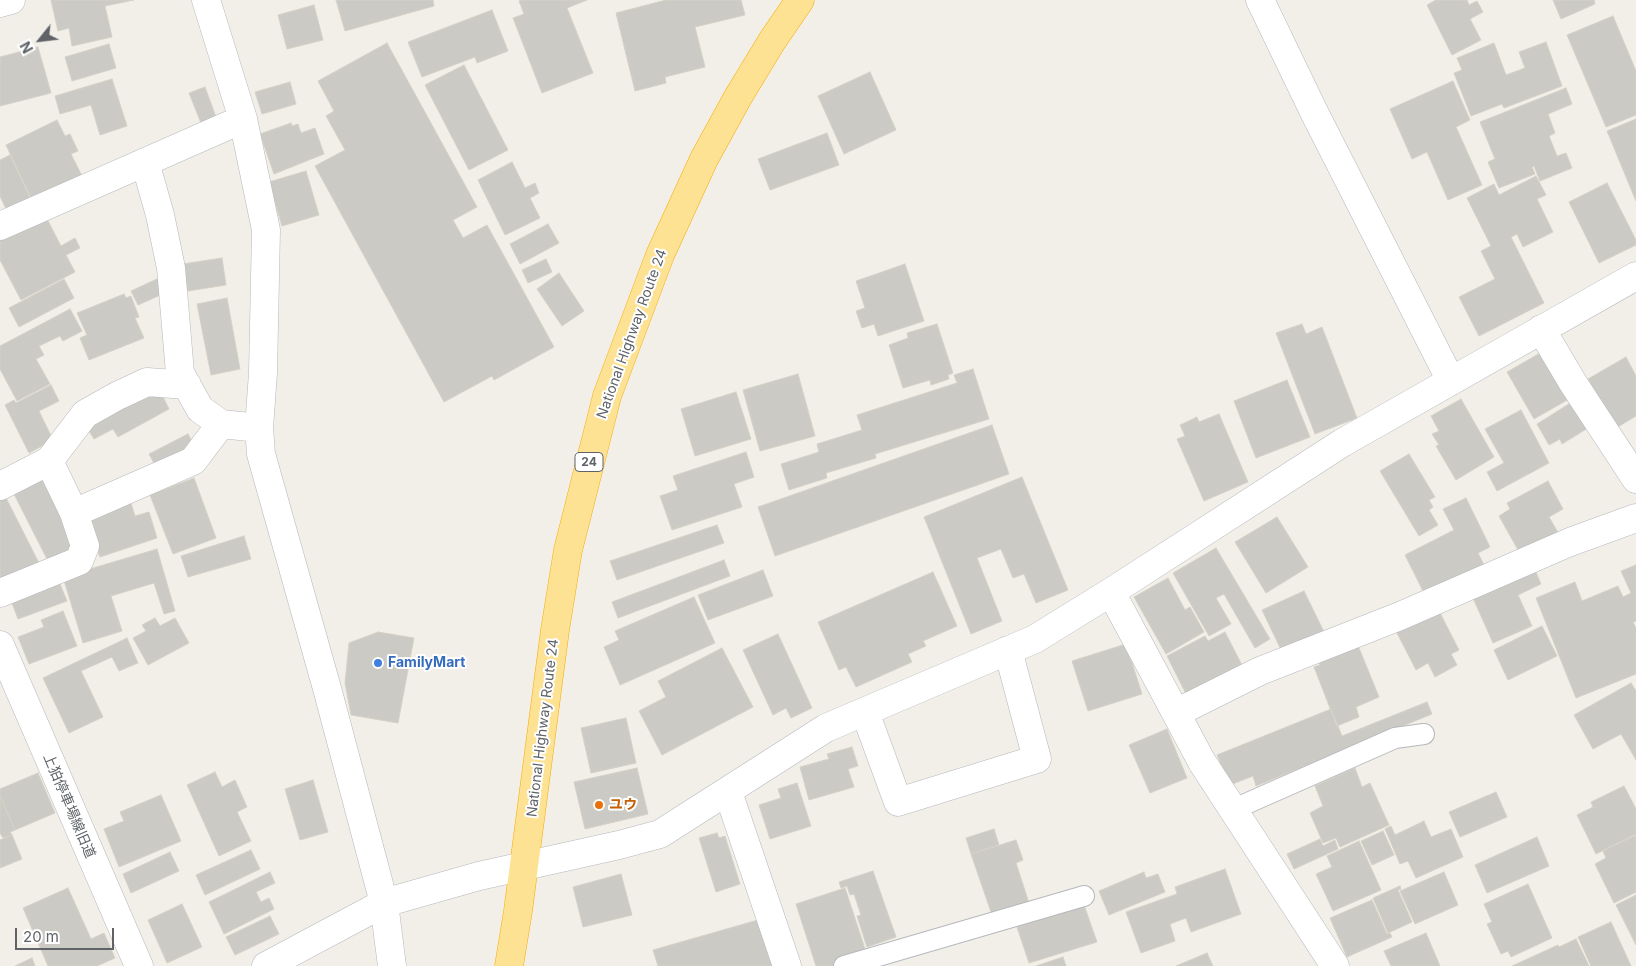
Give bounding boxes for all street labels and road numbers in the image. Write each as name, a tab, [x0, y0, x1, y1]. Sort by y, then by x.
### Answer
street label: National Highway Route 24	[593, 247, 671, 421]
road number: 24	[575, 452, 603, 472]
street label: National Highway Route 24	[524, 638, 562, 818]
street label: 上狛停車場線旧道	[39, 751, 99, 861]

